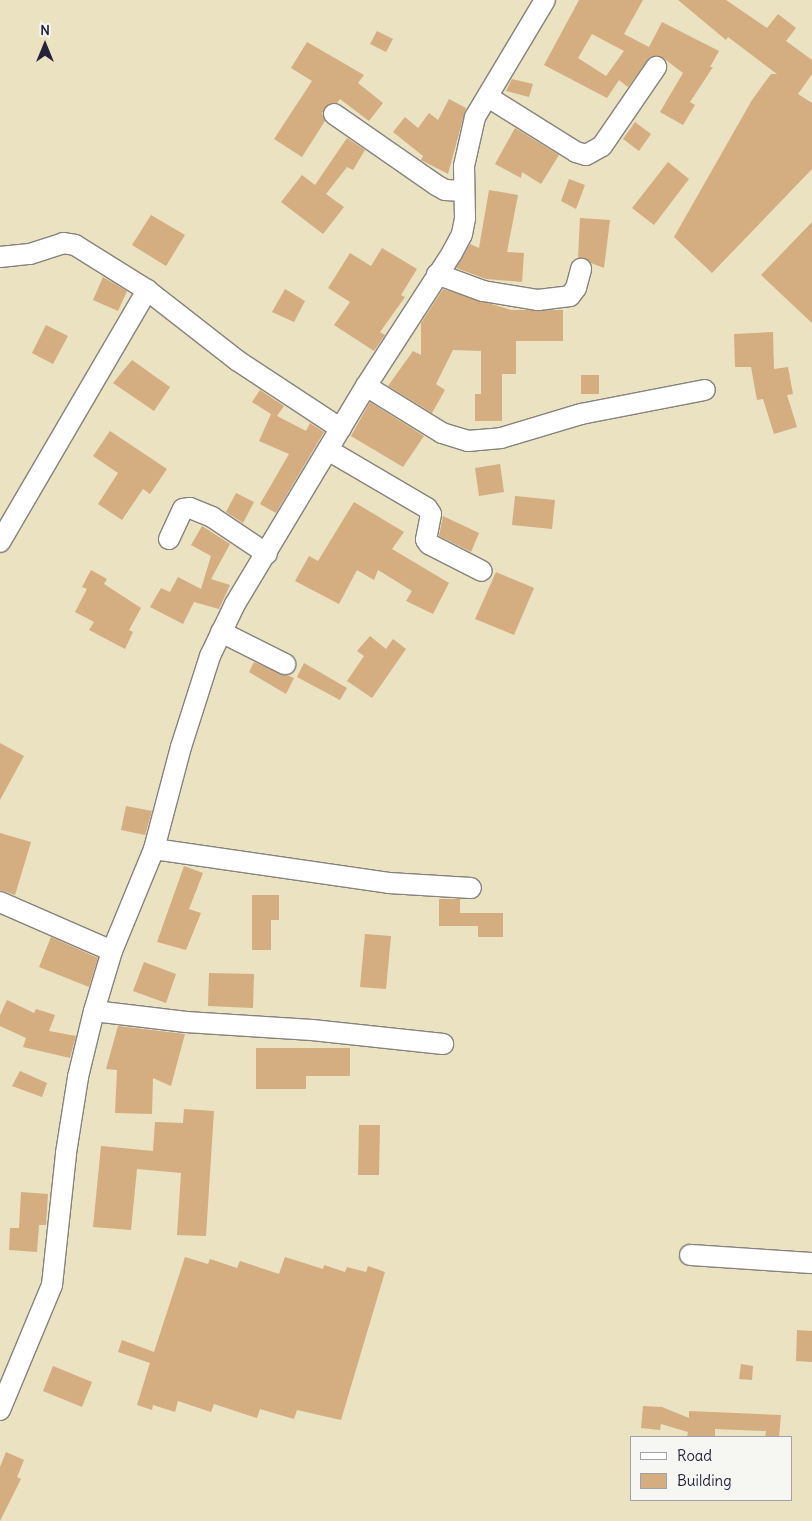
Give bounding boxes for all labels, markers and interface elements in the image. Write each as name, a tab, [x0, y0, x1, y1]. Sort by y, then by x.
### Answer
north arrow	[20, 20, 70, 70]
text: N	[40, 21, 50, 39]
legend	[630, 1436, 792, 1501]
text: Road	[677, 1446, 712, 1465]
text: Building	[677, 1471, 732, 1490]

